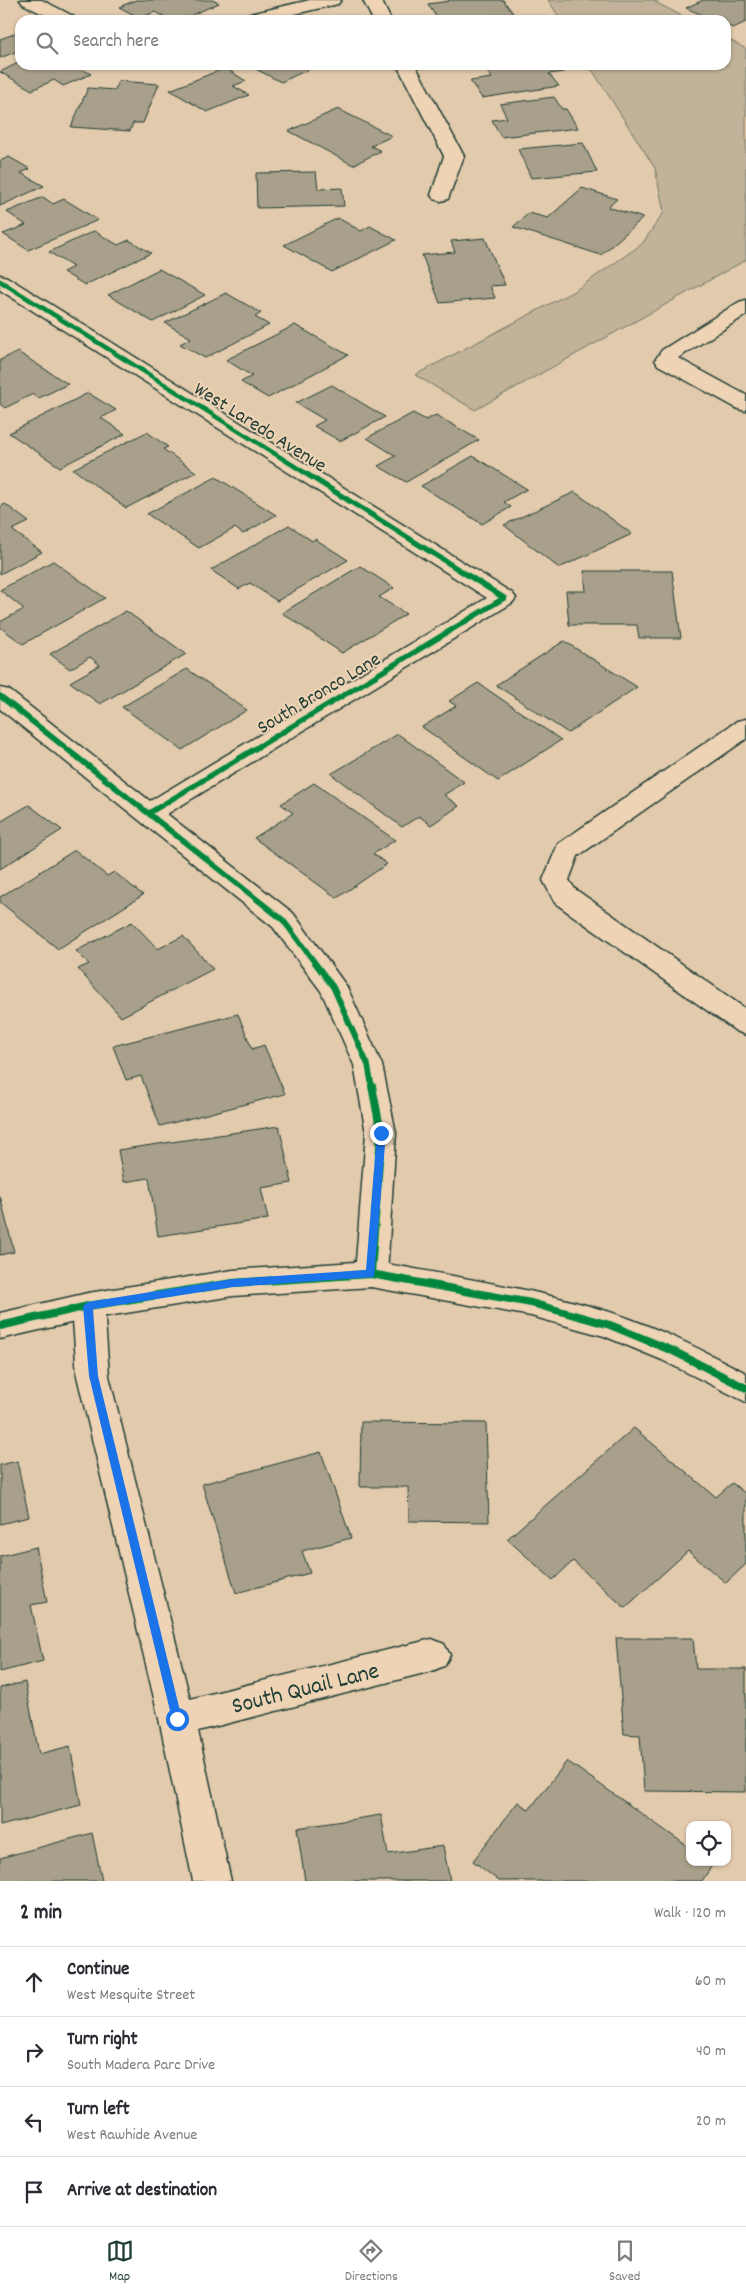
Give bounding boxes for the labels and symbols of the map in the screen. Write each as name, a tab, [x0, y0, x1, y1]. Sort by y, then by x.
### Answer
street label: West Laredo Avenue	[188, 376, 331, 481]
street label: South Bronco Lane	[252, 647, 387, 743]
route end	[370, 1122, 393, 1145]
street label: South Quail Lane	[228, 1655, 383, 1725]
route start	[166, 1708, 189, 1731]

